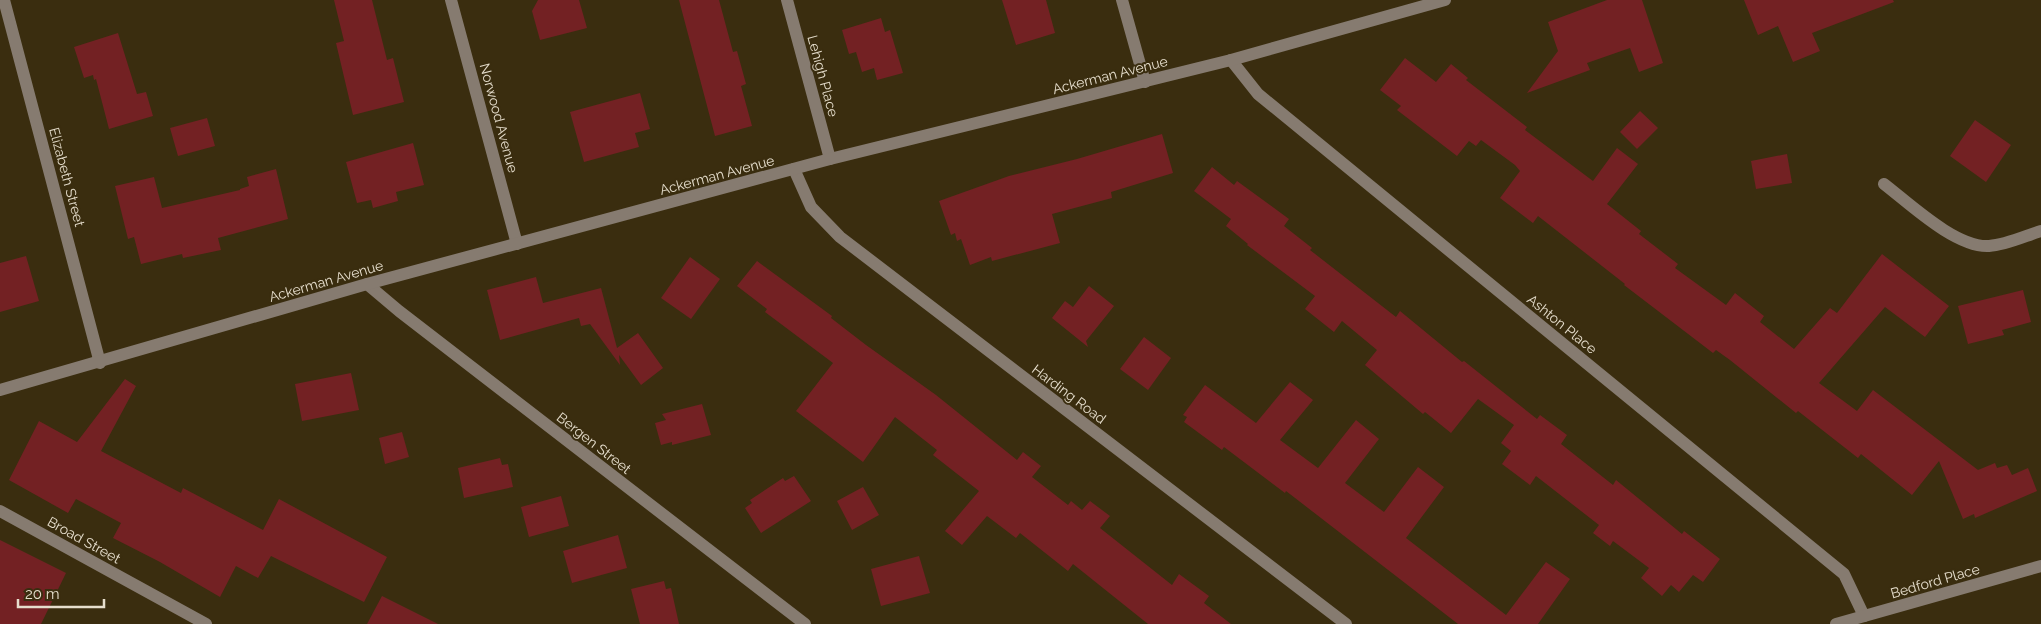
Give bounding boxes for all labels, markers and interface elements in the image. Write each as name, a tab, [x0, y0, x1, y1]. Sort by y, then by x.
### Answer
street label: Lehigh Place	[804, 33, 842, 119]
street label: Ackerman Avenue	[1051, 53, 1169, 97]
street label: Norwood Avenue	[477, 61, 521, 175]
street label: Elizabeth Street	[46, 126, 88, 229]
street label: Ackerman Avenue	[658, 152, 776, 198]
street label: Ackerman Avenue	[267, 257, 385, 305]
street label: Ashton Place	[1524, 291, 1600, 357]
street label: Harding Road	[1029, 361, 1109, 427]
street label: Bergen Street	[554, 409, 634, 477]
street label: Broad Street	[45, 513, 124, 567]
street label: Bedford Place	[1889, 561, 1981, 601]
scale bar	[18, 576, 104, 608]
text: 20 m	[25, 585, 60, 603]

